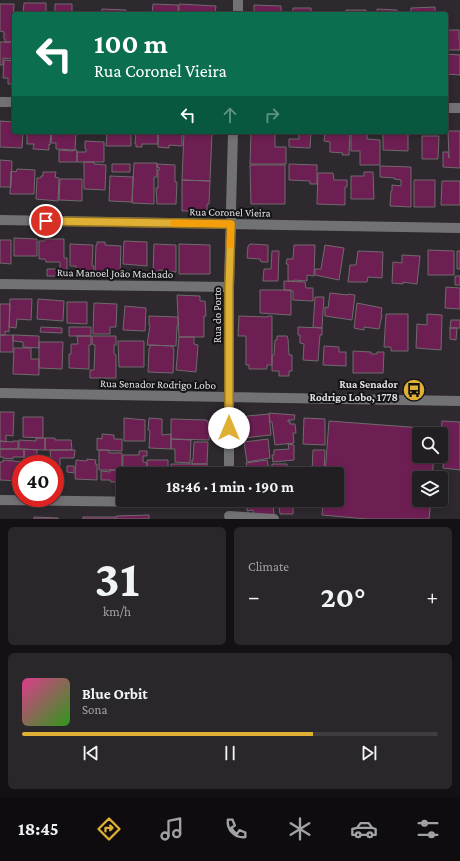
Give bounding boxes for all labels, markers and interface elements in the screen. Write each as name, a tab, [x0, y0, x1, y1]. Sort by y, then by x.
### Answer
icon: left	[28, 28, 80, 80]
text: 100 m	[94, 28, 168, 59]
text: Rua Coronel Vieira	[94, 61, 227, 81]
icon: left	[177, 104, 199, 126]
icon: ahead	[219, 104, 241, 126]
icon: right	[261, 104, 283, 126]
pin	[29, 204, 63, 238]
street label: Rua Coronel Vieira	[189, 205, 271, 219]
icon: arrive	[35, 210, 57, 232]
street label: Rua Manoel João Machado	[57, 266, 174, 281]
street label: Rua do Porto	[211, 286, 223, 343]
street label: Rua Senador Rodrigo Lobo	[100, 377, 217, 392]
bus stop icon: Rua Senador Rodrigo Lobo, 1778	[401, 377, 427, 403]
place label: Rua Senador Rodrigo Lobo, 1778	[309, 378, 399, 404]
position arrow	[208, 407, 250, 449]
map controls	[412, 427, 448, 507]
button: search	[412, 427, 448, 463]
speed limit sign: 40	[12, 455, 64, 507]
button: layers	[412, 471, 448, 507]
text: 18:46 · 1 min · 190 m	[166, 479, 294, 495]
text: 31	[95, 549, 139, 607]
text: Climate	[248, 559, 289, 574]
text: 20°	[320, 580, 366, 613]
text: −	[248, 584, 260, 609]
text: +	[426, 584, 438, 609]
text: km/h	[103, 604, 131, 619]
text: Blue Orbit	[82, 686, 148, 702]
text: Sona	[82, 702, 108, 717]
icon: previous	[80, 742, 102, 764]
icon: pause	[219, 742, 241, 764]
icon: next	[358, 742, 380, 764]
icon: directions	[95, 815, 123, 843]
icon: music	[158, 815, 186, 843]
icon: phone	[222, 815, 250, 843]
icon: climate	[286, 815, 314, 843]
icon: car	[350, 815, 378, 843]
icon: filters	[414, 815, 442, 843]
text: 18:45	[18, 819, 59, 839]

